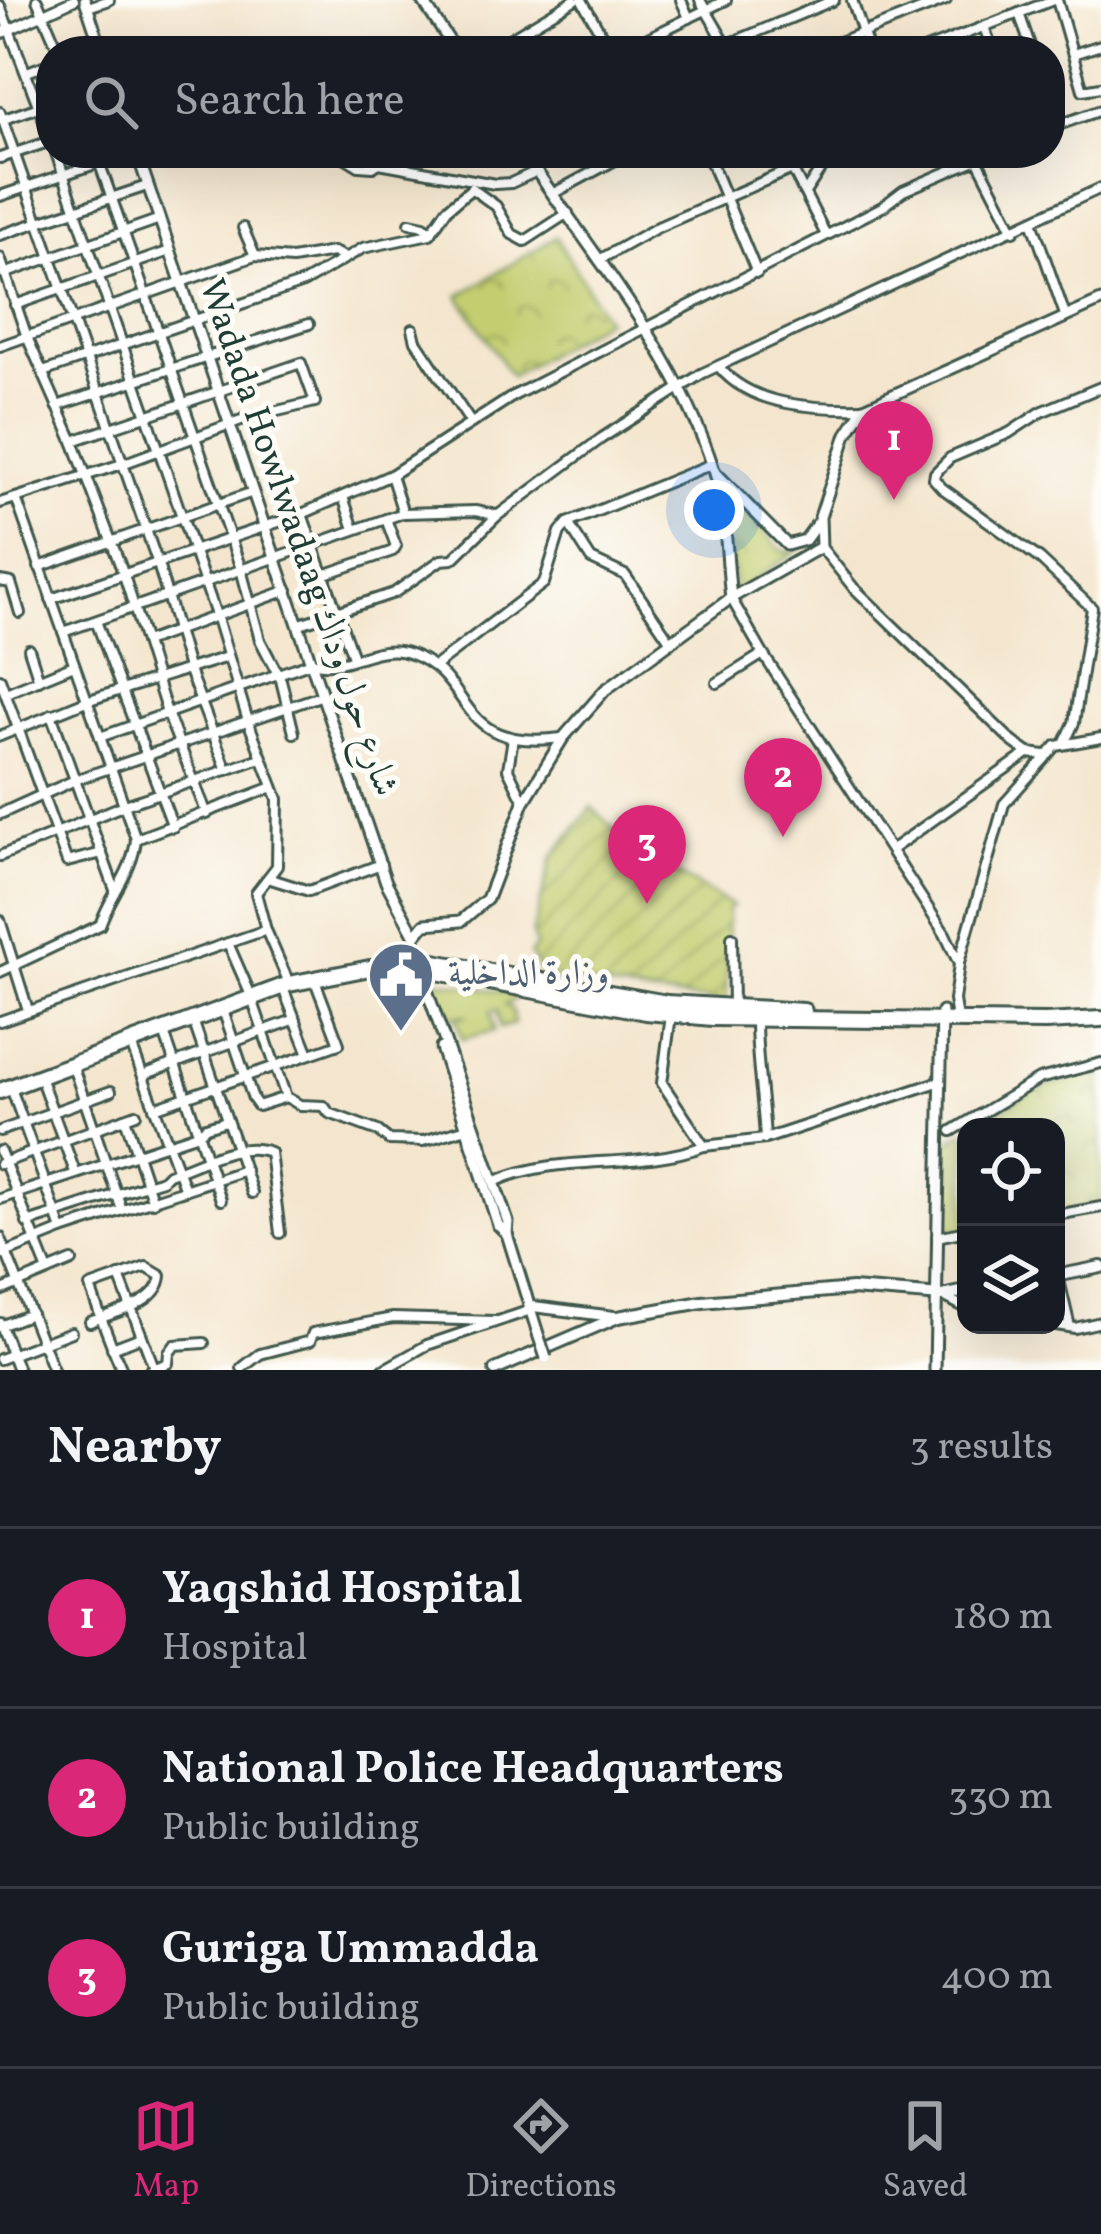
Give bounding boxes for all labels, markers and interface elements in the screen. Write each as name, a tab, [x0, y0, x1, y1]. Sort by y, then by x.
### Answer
search box	[36, 36, 1065, 168]
icon: search	[78, 69, 144, 135]
text: Search here	[174, 71, 405, 134]
street label: Wadada Howlwadaag شارع حول وداك	[183, 273, 409, 804]
pin: 1	[855, 401, 933, 500]
your location	[684, 480, 744, 540]
pin: 2	[744, 738, 822, 837]
pin: 3	[608, 805, 686, 904]
public building icon: وزارة الداخلية	[366, 940, 436, 1034]
place label: وزارة الداخلية	[448, 950, 609, 1000]
map controls	[957, 1118, 1065, 1334]
button: locate	[957, 1118, 1065, 1226]
button: layers	[957, 1226, 1065, 1334]
text: Nearby	[48, 1413, 222, 1484]
text: 3 results	[910, 1421, 1053, 1475]
text: Yaqshid Hospital	[162, 1559, 523, 1622]
text: 1	[79, 1591, 95, 1645]
text: 180 m	[952, 1591, 1053, 1645]
text: Hospital	[162, 1622, 308, 1676]
text: National Police Headquarters	[162, 1739, 784, 1802]
text: 2	[77, 1771, 97, 1825]
text: 330 m	[948, 1771, 1053, 1825]
text: Public building	[162, 1802, 420, 1856]
text: Guriga Ummadda	[162, 1919, 539, 1982]
text: 3	[77, 1951, 97, 2005]
text: 400 m	[941, 1951, 1053, 2005]
text: Public building	[162, 1982, 420, 2036]
tab: Map	[133, 2093, 199, 2211]
tab: Directions	[465, 2093, 617, 2211]
tab: Saved	[883, 2093, 968, 2211]

